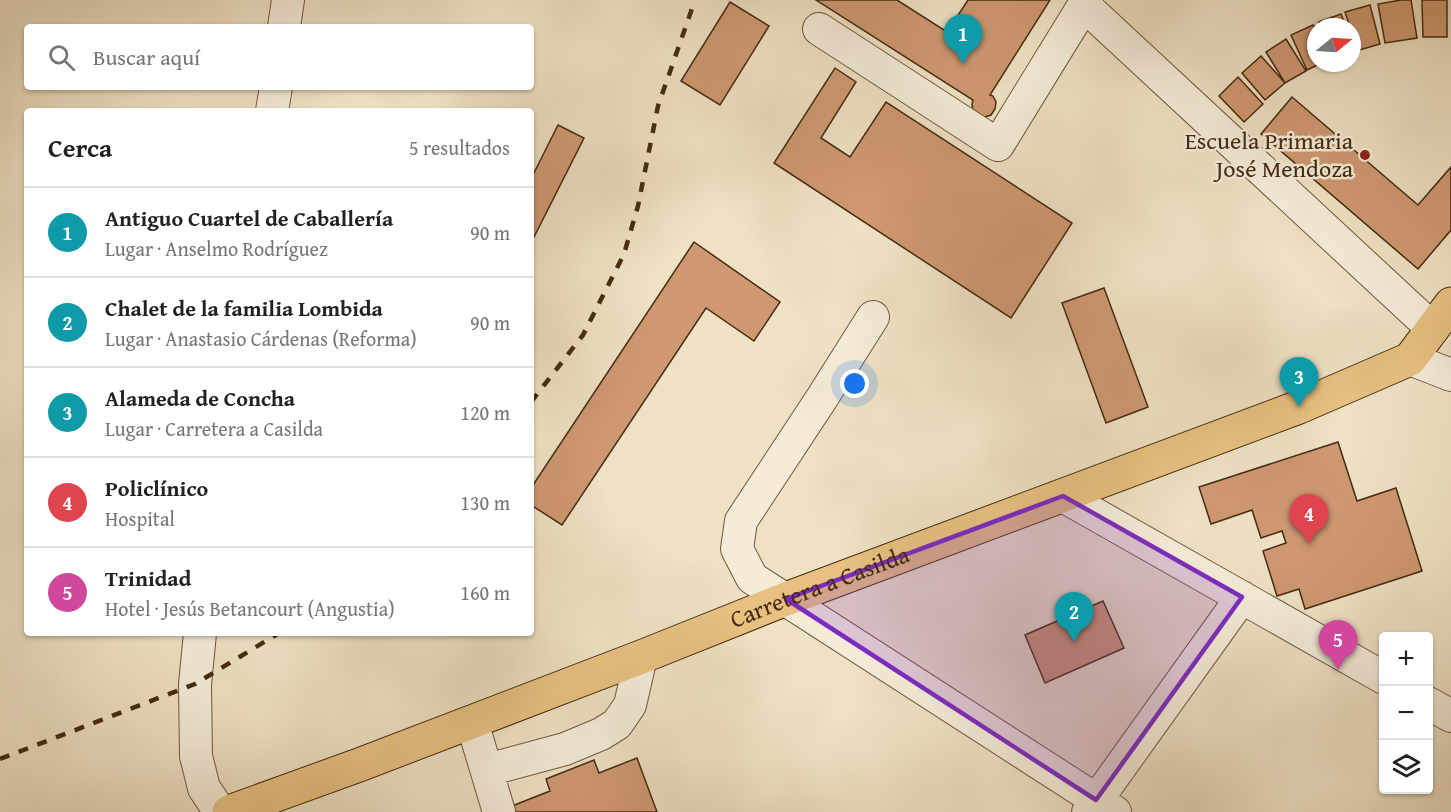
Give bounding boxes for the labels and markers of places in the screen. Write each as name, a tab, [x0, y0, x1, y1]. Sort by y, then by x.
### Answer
pin: 1	[944, 14, 982, 64]
place label: Escuela Primaria José Mendoza	[1185, 123, 1354, 186]
marker: Escuela Primaria José Mendoza	[1358, 148, 1372, 162]
pin: 3	[1280, 358, 1318, 407]
pin: 4	[1290, 494, 1328, 544]
pin: 2	[1054, 592, 1094, 642]
pin: 5	[1318, 620, 1358, 670]

